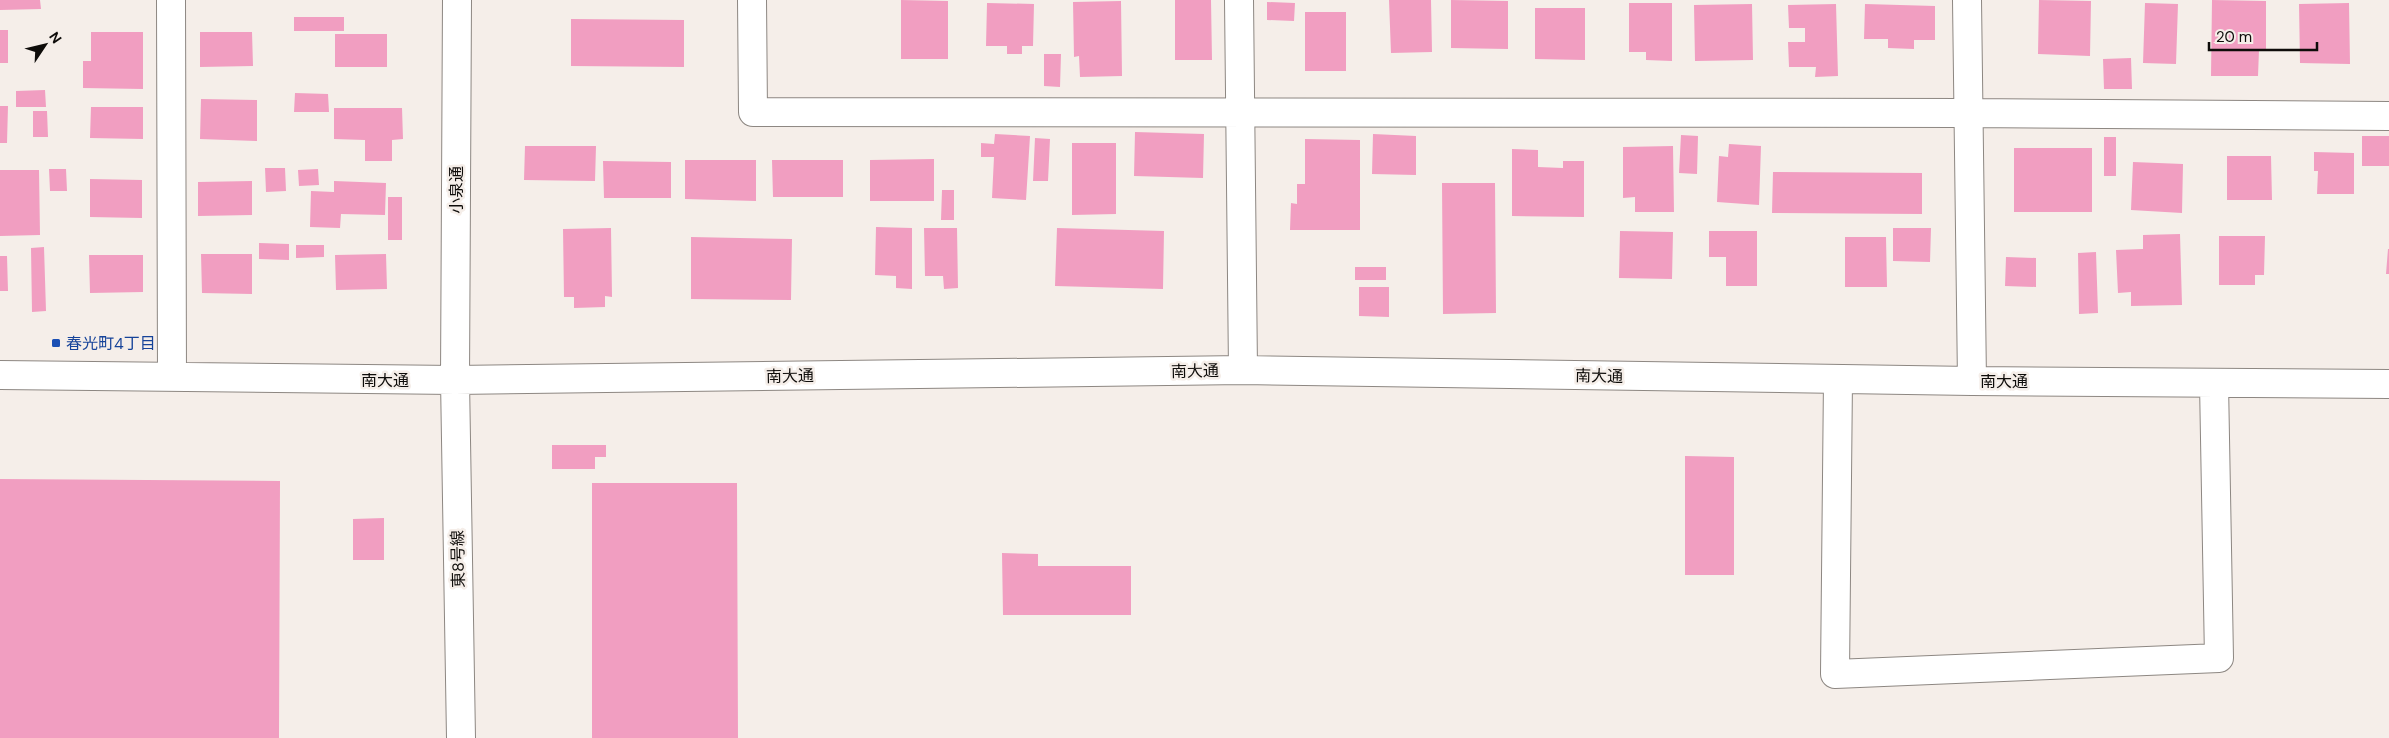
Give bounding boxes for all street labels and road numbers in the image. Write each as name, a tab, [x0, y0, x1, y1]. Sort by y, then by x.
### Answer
street label: 小泉通	[446, 166, 467, 214]
street label: 南大通	[1171, 360, 1219, 382]
street label: 南大通	[766, 365, 814, 387]
street label: 南大通	[1575, 365, 1623, 387]
street label: 南大通	[361, 370, 409, 391]
street label: 南大通	[1980, 371, 2028, 392]
street label: 東8号線	[447, 530, 469, 588]

